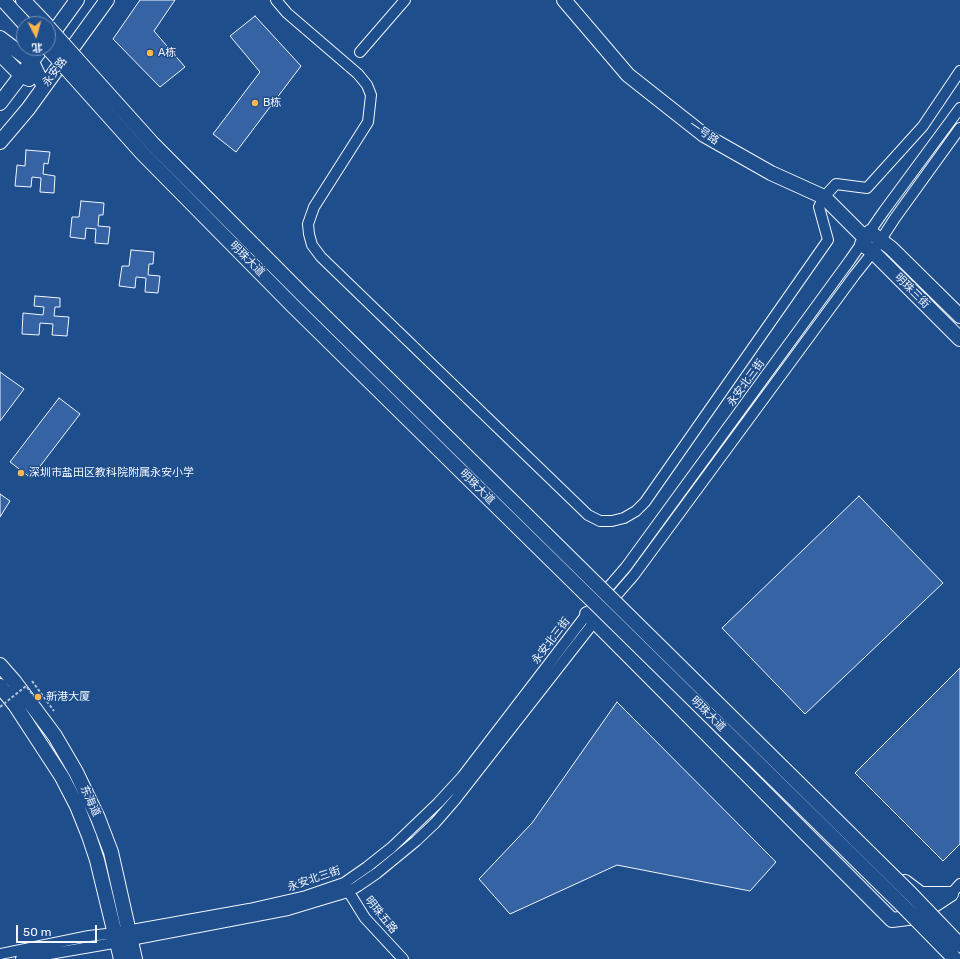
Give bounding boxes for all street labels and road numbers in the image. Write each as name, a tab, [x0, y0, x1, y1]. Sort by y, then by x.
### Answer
street label: 永安路	[40, 55, 70, 89]
street label: 一号路	[687, 118, 721, 148]
street label: 明珠大道	[227, 239, 267, 279]
street label: 明珠三街	[892, 271, 932, 311]
street label: 永安北三街	[724, 357, 768, 409]
street label: 明珠大道	[457, 467, 497, 507]
street label: 永安北三街	[529, 615, 573, 667]
street label: 明珠大道	[688, 694, 728, 734]
street label: 东海道	[77, 783, 103, 819]
street label: 永安北三街	[286, 864, 342, 894]
street label: 明珠五路	[362, 894, 400, 936]

